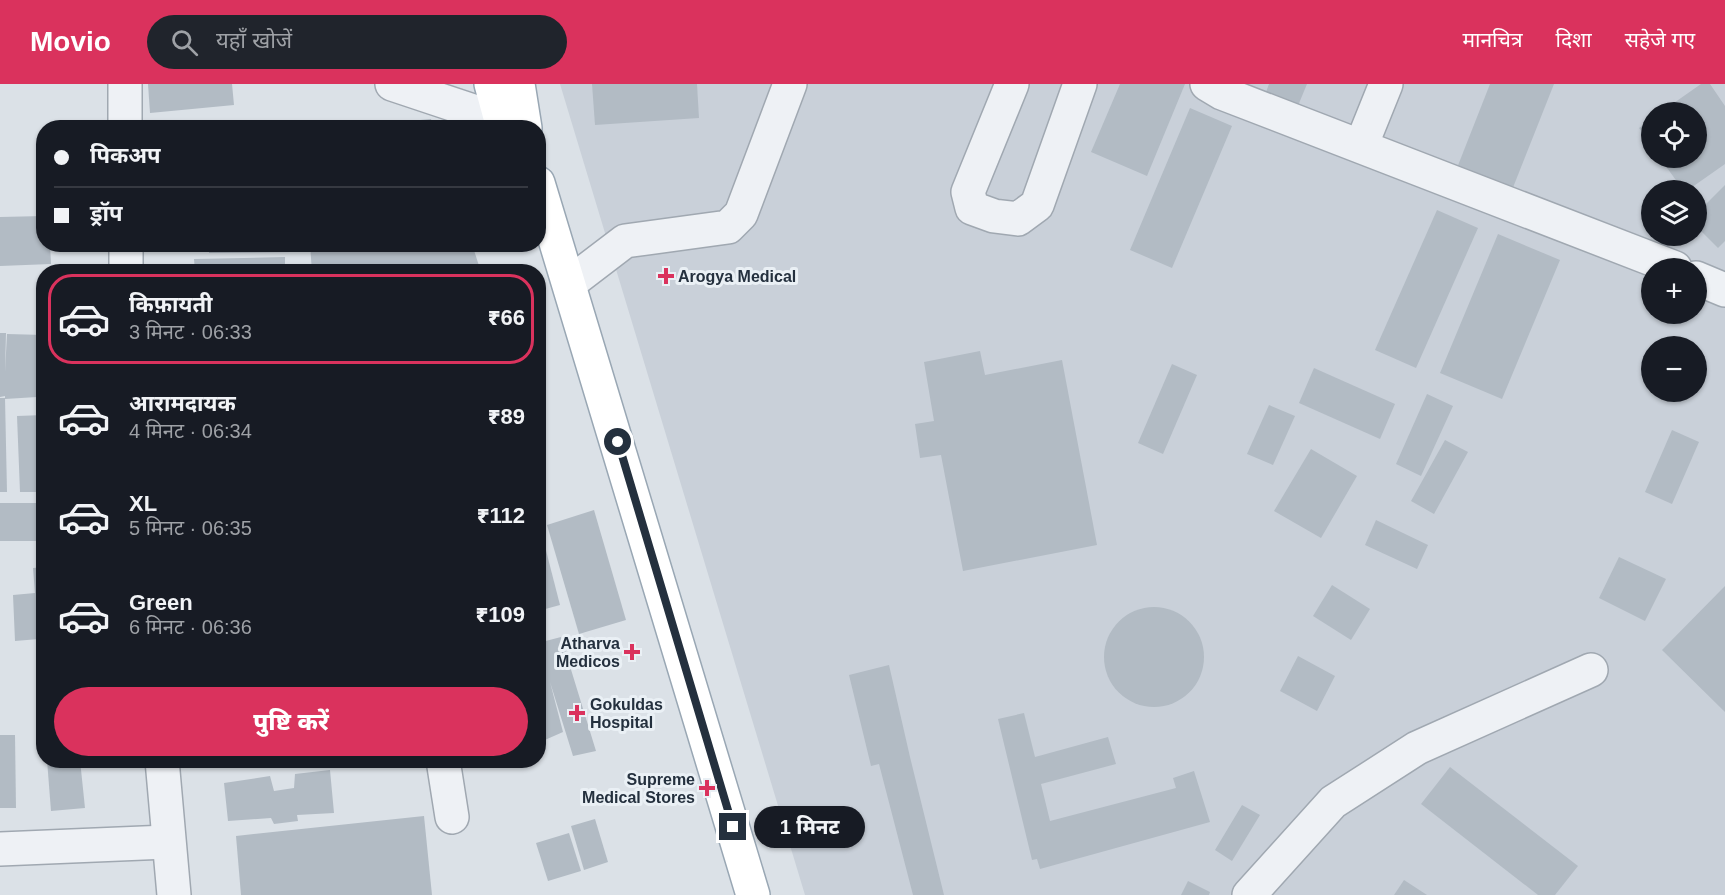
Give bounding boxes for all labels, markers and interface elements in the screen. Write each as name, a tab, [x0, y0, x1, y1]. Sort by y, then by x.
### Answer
search box	[147, 15, 567, 69]
text: Movio	[30, 26, 111, 57]
icon: search	[168, 26, 201, 59]
text: यहाँ खोजें	[216, 28, 292, 53]
text: मानचित्र	[1462, 28, 1522, 51]
text: दिशा	[1555, 28, 1592, 51]
text: सहेजे गए	[1625, 28, 1695, 51]
map controls	[1641, 102, 1707, 402]
button: locate	[1641, 102, 1707, 168]
text: पिकअप	[90, 143, 161, 168]
button: layers	[1641, 180, 1707, 246]
text: ड्रॉप	[90, 201, 123, 226]
button: +	[1641, 258, 1707, 324]
place label: Arogya Medical	[678, 268, 796, 285]
marker: Arogya Medical	[659, 269, 673, 283]
icon: car	[57, 292, 111, 346]
text: किफ़ायती	[129, 292, 213, 317]
text: ₹66	[488, 305, 525, 330]
text: 3 मिनट · 06:33	[129, 321, 252, 343]
button: −	[1641, 336, 1707, 402]
icon: car	[57, 391, 111, 445]
text: आरामदायक	[129, 391, 236, 416]
text: ₹89	[488, 404, 525, 429]
text: 4 मिनट · 06:34	[129, 420, 252, 442]
route start	[604, 428, 631, 455]
icon: car	[57, 490, 111, 544]
text: XL	[129, 491, 157, 516]
text: ₹112	[477, 503, 525, 528]
text: 5 मिनट · 06:35	[129, 517, 252, 539]
icon: car	[57, 589, 111, 643]
text: Green	[129, 590, 193, 615]
text: ₹109	[476, 602, 525, 627]
text: 6 मिनट · 06:36	[129, 616, 252, 638]
place label: Atharva Medicos	[556, 635, 620, 670]
marker: Atharva Medicos	[625, 645, 639, 659]
button: पुष्टि करें	[54, 687, 528, 756]
place label: Gokuldas Hospital	[590, 696, 663, 731]
marker: Gokuldas Hospital	[568, 704, 586, 722]
place label: Supreme Medical Stores	[582, 771, 695, 806]
marker: Supreme Medical Stores	[700, 781, 714, 795]
callout: 1 मिनट	[754, 806, 865, 848]
route end	[719, 813, 746, 840]
text: 1 मिनट	[780, 816, 839, 838]

